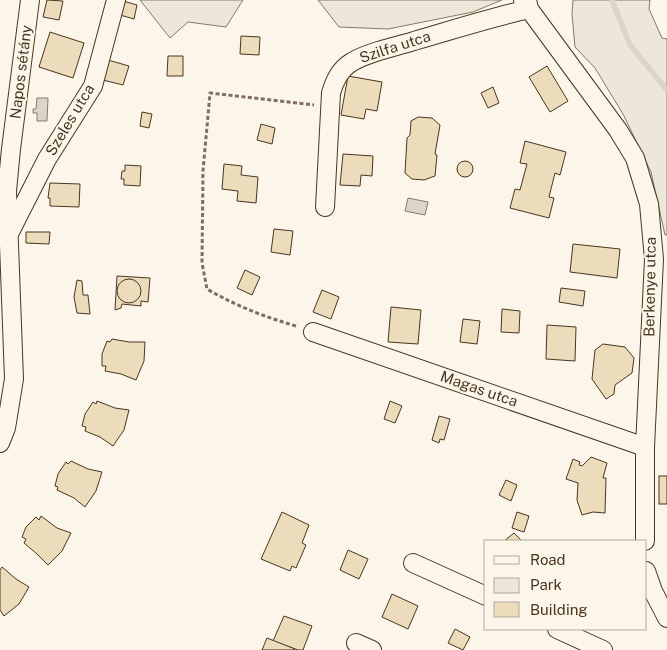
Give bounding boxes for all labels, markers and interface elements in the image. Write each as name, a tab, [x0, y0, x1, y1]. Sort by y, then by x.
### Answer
street label: Napos sétány	[6, 24, 35, 120]
street label: Szilfa utca	[357, 27, 433, 66]
street label: Szeles utca	[42, 81, 97, 158]
street label: Berkenye utca	[640, 237, 659, 337]
street label: Magas utca	[438, 367, 520, 410]
legend	[484, 540, 647, 630]
text: Road	[530, 551, 566, 568]
text: Park	[530, 576, 562, 593]
text: Building	[530, 601, 588, 618]

